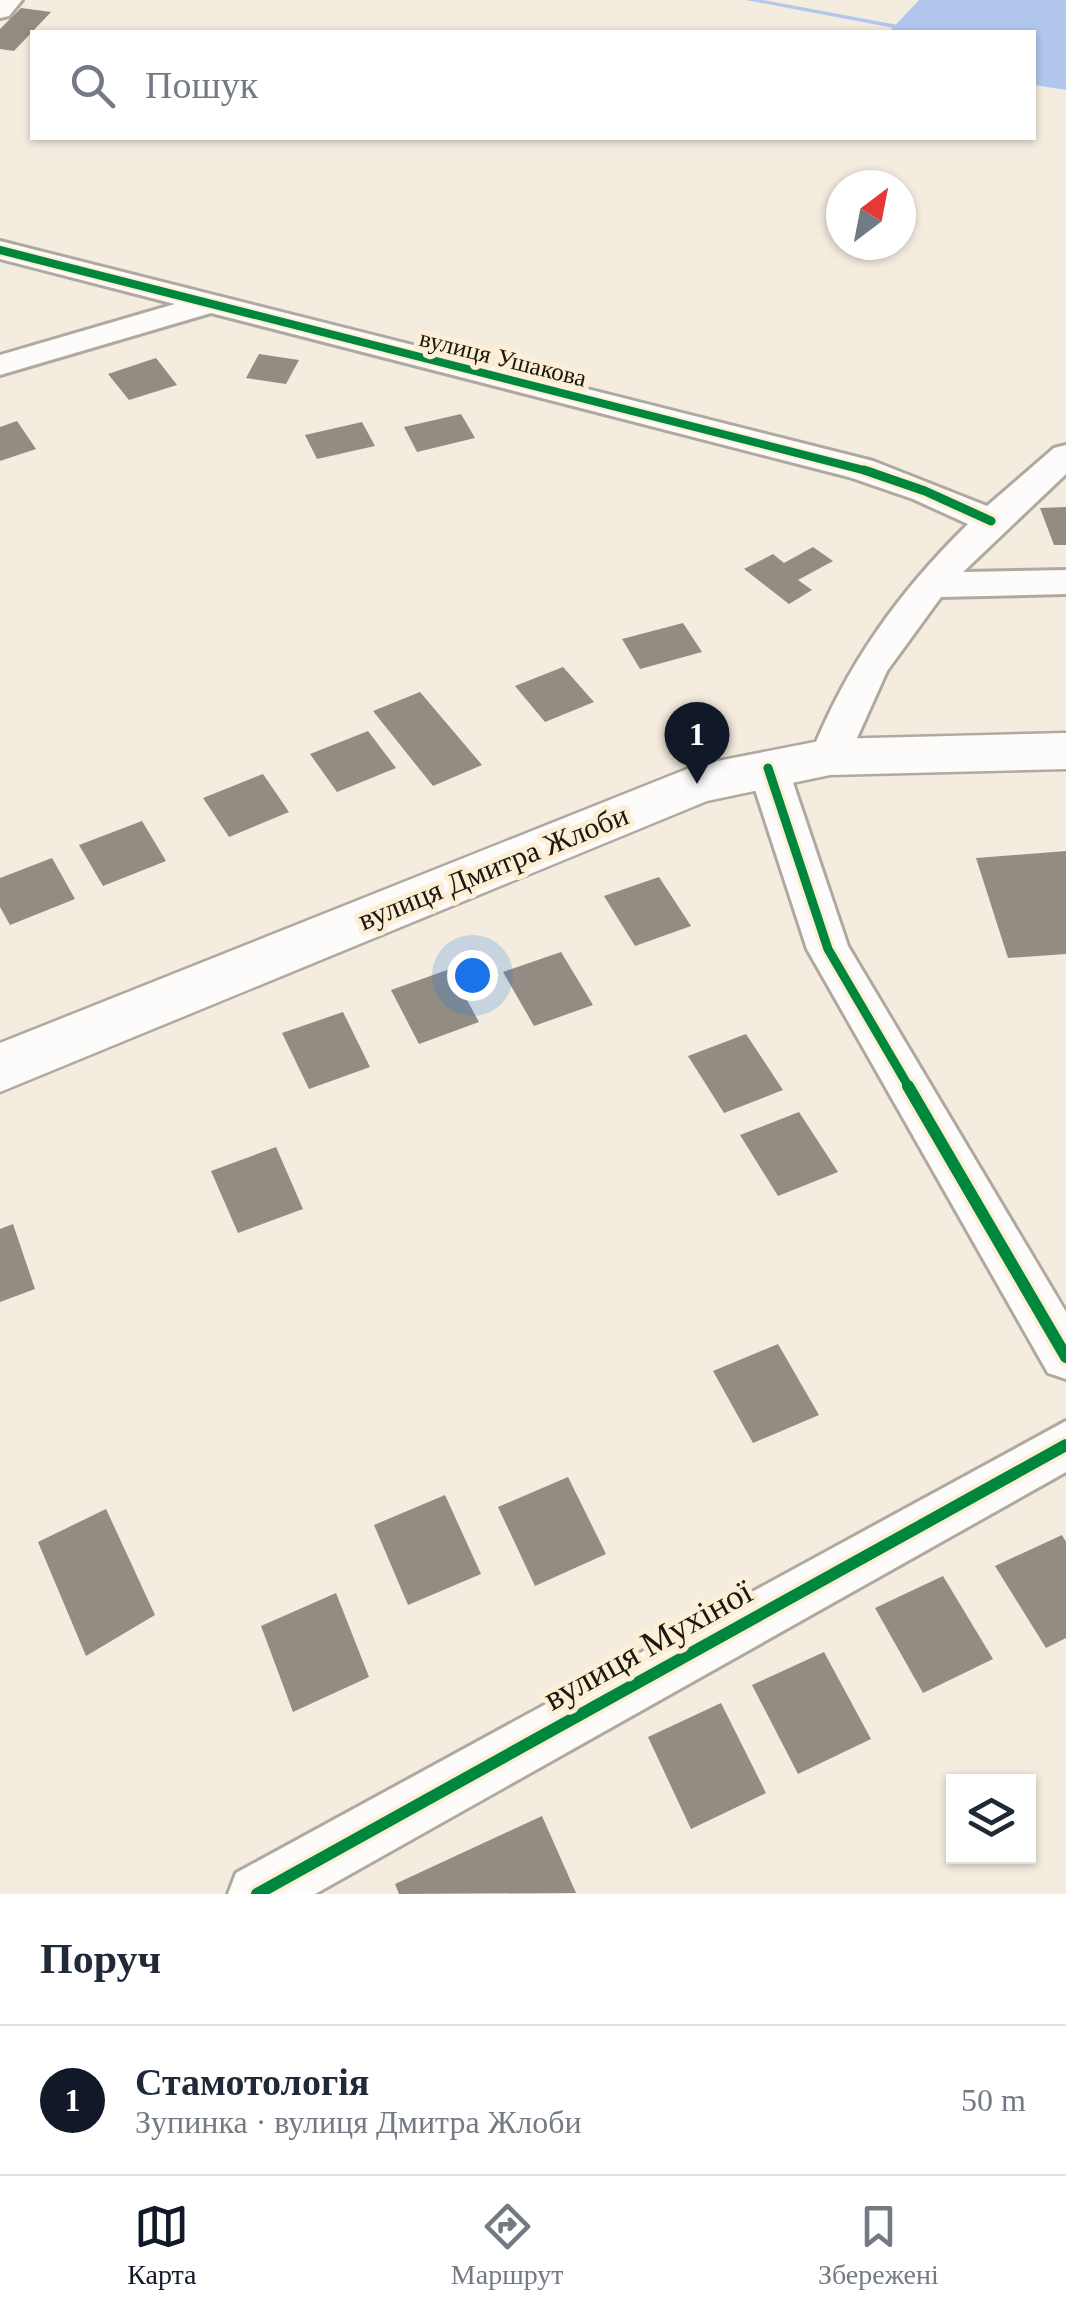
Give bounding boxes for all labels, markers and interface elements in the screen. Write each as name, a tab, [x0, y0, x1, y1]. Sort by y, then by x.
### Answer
search box	[30, 30, 1036, 140]
icon: search	[65, 58, 120, 113]
text: Пошук	[145, 64, 258, 106]
north arrow	[826, 170, 916, 260]
street label: вулиця Ушакова	[417, 324, 589, 392]
pin: 1	[664, 702, 730, 784]
street label: вулиця Дмитра Жлоби	[353, 798, 633, 936]
your location	[447, 950, 498, 1001]
street label: вулиця Мухіної	[537, 1572, 759, 1718]
map controls	[946, 1774, 1036, 1864]
button: layers	[946, 1774, 1036, 1864]
text: Поруч	[40, 1936, 161, 1982]
text: Стамотологія	[135, 2061, 369, 2103]
text: 1	[65, 2082, 81, 2118]
text: 50 m	[961, 2082, 1026, 2118]
text: Зупинка · вулиця Дмитра Жлоби	[135, 2104, 582, 2140]
tab: Карта	[127, 2199, 197, 2291]
tab: Маршрут	[451, 2199, 564, 2291]
tab: Збережені	[818, 2199, 939, 2291]

